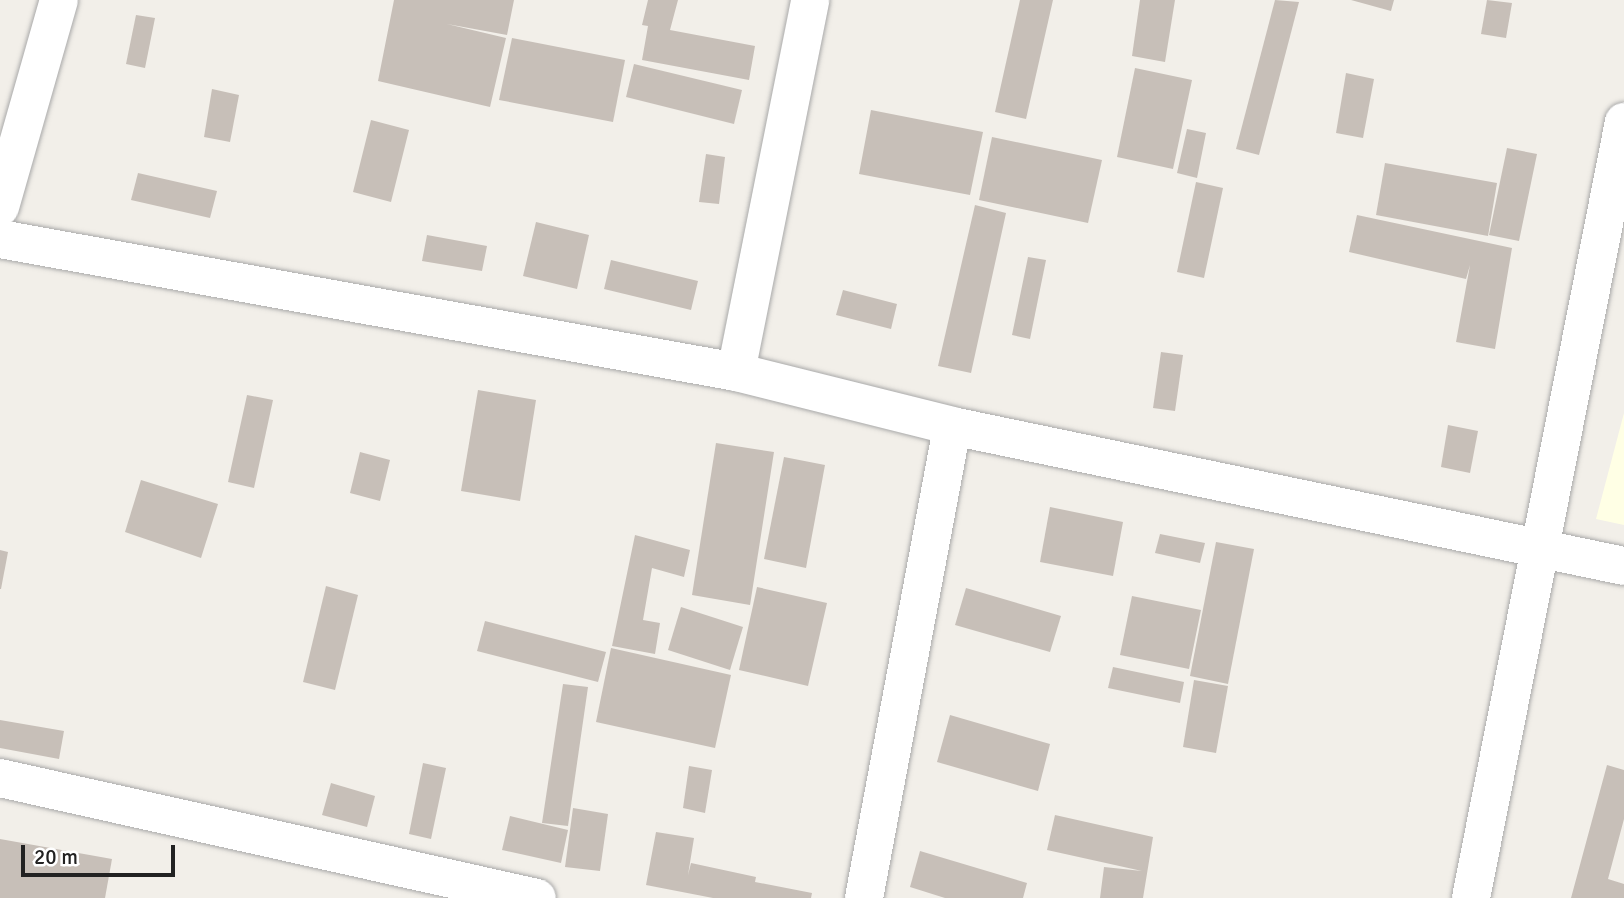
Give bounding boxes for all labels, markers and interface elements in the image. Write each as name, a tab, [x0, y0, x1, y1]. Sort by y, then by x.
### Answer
scale bar	[24, 832, 178, 876]
text: 20 m	[34, 844, 78, 870]

